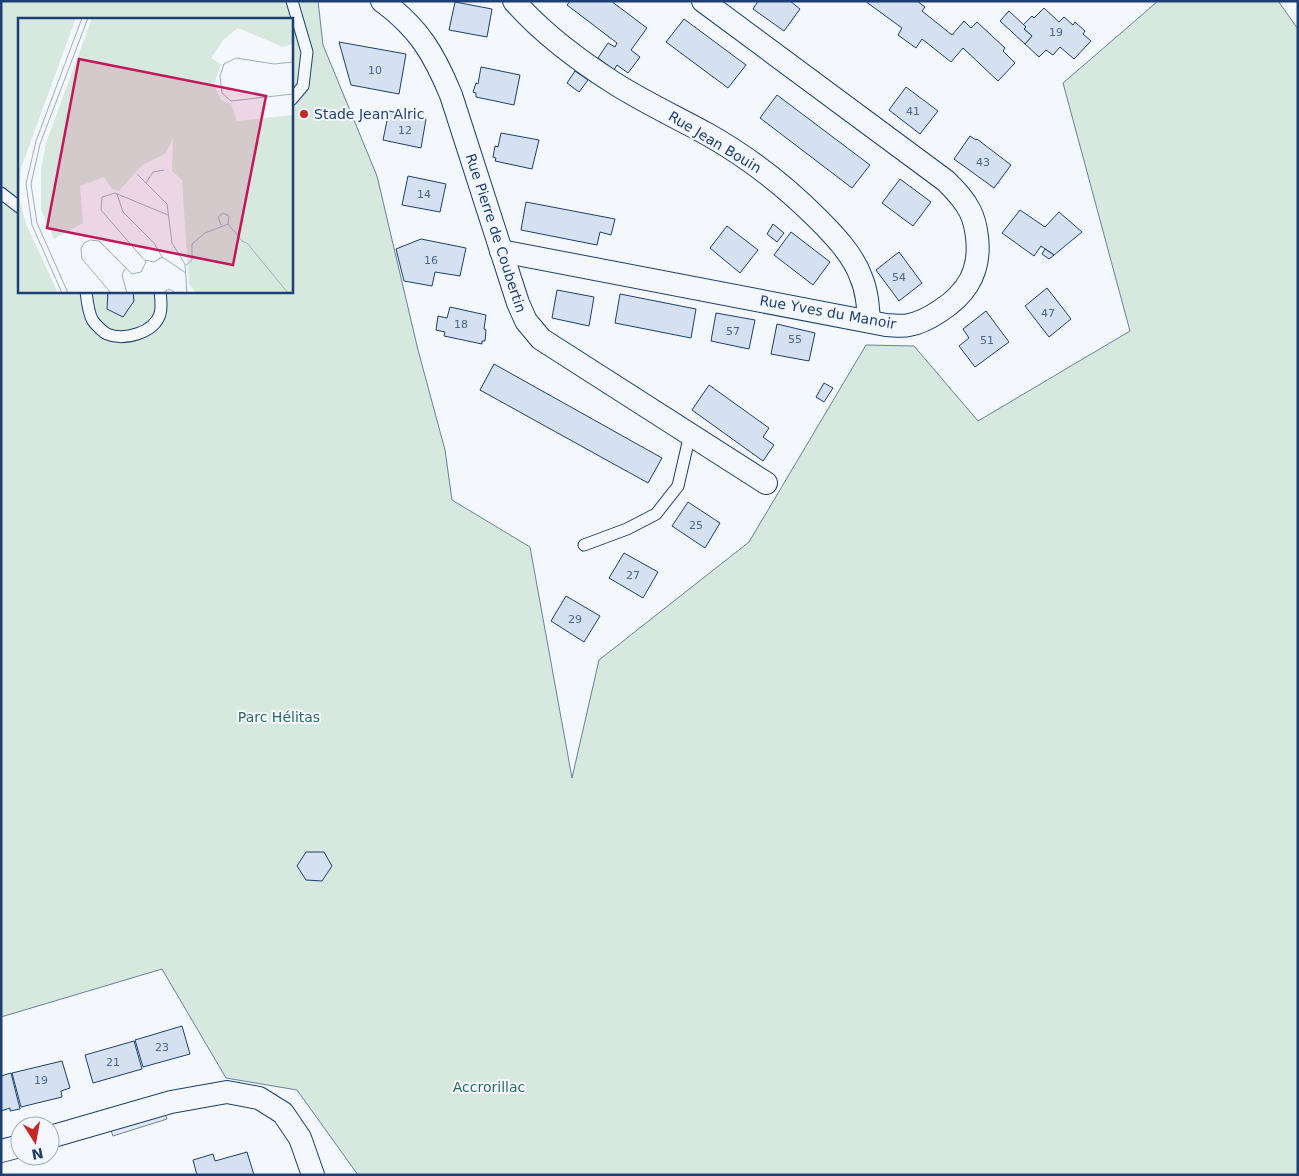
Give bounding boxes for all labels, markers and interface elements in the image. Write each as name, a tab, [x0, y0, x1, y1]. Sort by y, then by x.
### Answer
inset map	[18, 18, 292, 292]
house number: 19	[1049, 26, 1063, 39]
house number: 10	[368, 64, 382, 77]
house number: 41	[906, 105, 920, 118]
place label: Stade Jean Alric	[314, 106, 424, 122]
marker: Stade Jean Alric	[298, 108, 310, 120]
street label: Rue Jean Bouin	[666, 108, 764, 176]
house number: 12	[398, 124, 412, 137]
street label: Rue Pierre de Coubertin	[463, 151, 529, 315]
house number: 43	[976, 156, 990, 169]
house number: 14	[417, 188, 431, 201]
house number: 16	[424, 254, 438, 267]
house number: 54	[892, 271, 906, 284]
street label: Rue Yves du Manoir	[759, 292, 898, 332]
house number: 47	[1041, 307, 1055, 320]
house number: 18	[454, 318, 468, 331]
house number: 57	[726, 325, 740, 338]
house number: 55	[788, 333, 802, 346]
house number: 51	[980, 334, 994, 347]
house number: 25	[689, 519, 703, 532]
house number: 27	[626, 569, 640, 582]
house number: 29	[568, 613, 582, 626]
park label: Parc Hélitas	[238, 709, 320, 725]
house number: 23	[155, 1041, 169, 1054]
house number: 21	[106, 1056, 120, 1069]
house number: 19	[34, 1074, 48, 1087]
park label: Accrorillac	[453, 1079, 525, 1095]
north arrow	[10, 1116, 60, 1166]
text: N	[30, 1145, 45, 1163]

